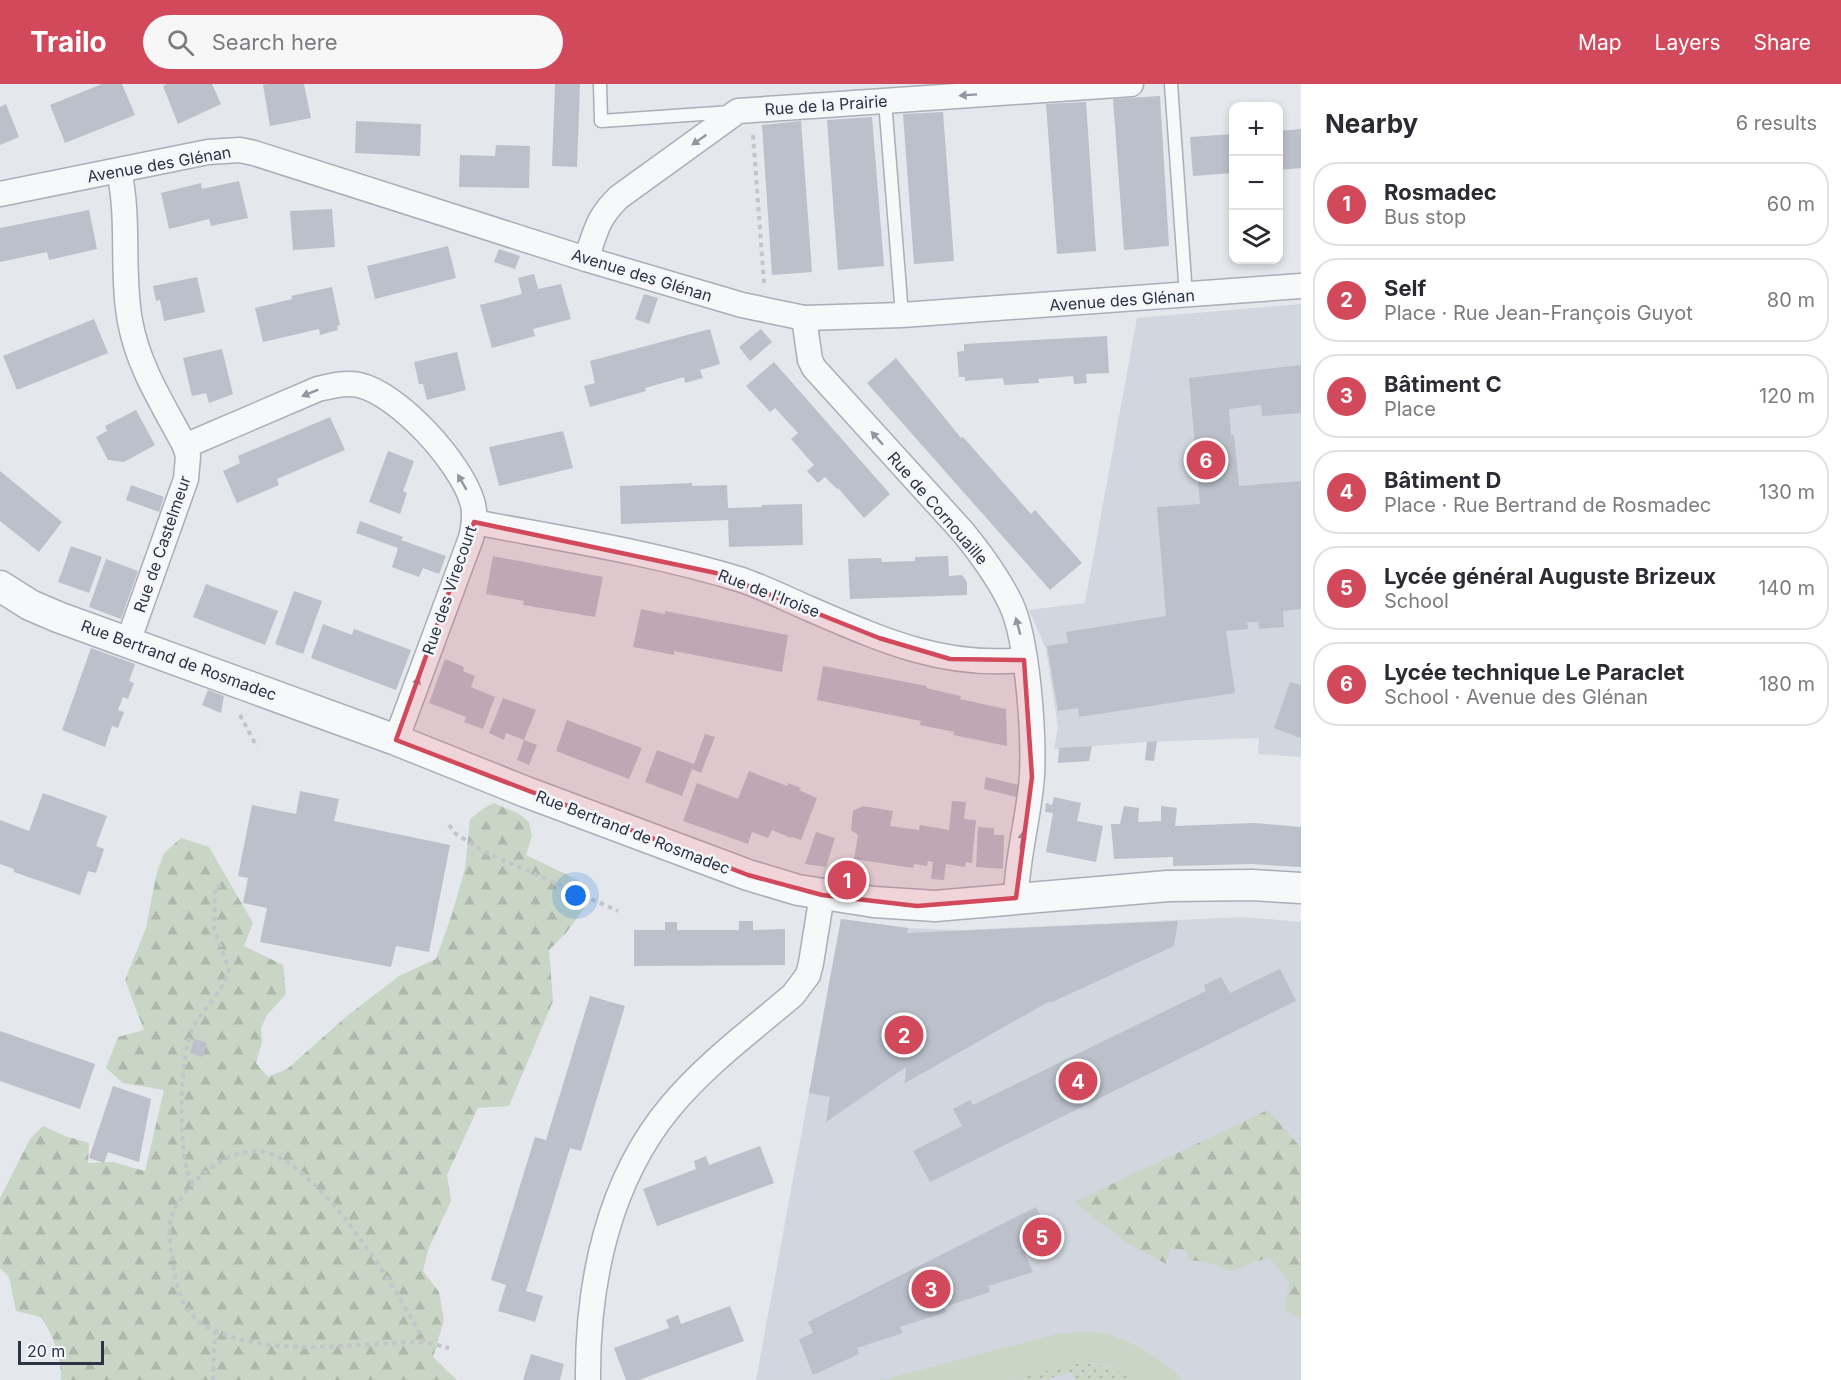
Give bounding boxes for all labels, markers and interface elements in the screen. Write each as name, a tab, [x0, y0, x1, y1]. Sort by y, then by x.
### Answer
search box	[143, 15, 563, 69]
text: Trailo	[30, 25, 107, 59]
icon: search	[164, 26, 197, 59]
text: Search here	[212, 29, 338, 55]
text: Map	[1578, 30, 1622, 55]
text: Layers	[1655, 30, 1721, 55]
text: Share	[1754, 30, 1811, 55]
street label: Rue de la Prairie	[764, 91, 888, 119]
one-way arrow	[959, 91, 978, 100]
map controls	[1229, 102, 1283, 264]
button: +	[1229, 102, 1283, 156]
text: Nearby	[1325, 108, 1418, 139]
text: 6 results	[1736, 111, 1817, 135]
one-way arrow	[691, 134, 707, 146]
street label: Avenue des Glénan	[85, 141, 233, 187]
button: −	[1229, 156, 1283, 210]
text: Rosmadec	[1384, 179, 1497, 205]
text: 1	[1342, 192, 1351, 216]
text: 60 m	[1767, 192, 1815, 216]
text: Bus stop	[1384, 205, 1466, 229]
button: layers	[1229, 210, 1283, 264]
street label: Avenue des Glénan	[569, 244, 715, 306]
text: Self	[1384, 275, 1426, 301]
street label: Avenue des Glénan	[1049, 285, 1195, 315]
text: 2	[1340, 288, 1353, 312]
text: 80 m	[1767, 288, 1815, 312]
text: Place · Rue Jean-François Guyot	[1384, 301, 1693, 325]
text: Bâtiment C	[1384, 371, 1502, 397]
text: 3	[1340, 384, 1353, 408]
text: 120 m	[1759, 384, 1815, 408]
one-way arrow	[301, 389, 319, 398]
text: Place	[1384, 397, 1436, 421]
one-way arrow	[871, 431, 884, 446]
pin: 6	[1186, 438, 1226, 482]
street label: Rue de Cornouaille	[883, 447, 993, 569]
text: Bâtiment D	[1384, 467, 1501, 493]
street label: Rue de Castelmeur	[129, 473, 195, 615]
one-way arrow	[457, 473, 467, 490]
text: 4	[1340, 480, 1353, 504]
text: 130 m	[1759, 480, 1815, 504]
text: Place · Rue Bertrand de Rosmadec	[1384, 493, 1711, 517]
street label: Rue des Virecourt	[418, 523, 480, 657]
text: Lycée général Auguste Brizeux	[1384, 563, 1716, 589]
street label: Rue de l'Iroise	[715, 564, 823, 622]
text: 5	[1340, 576, 1353, 600]
text: 140 m	[1758, 576, 1815, 600]
text: School	[1384, 589, 1449, 613]
street label: Rue Bertrand de Rosmadec	[78, 615, 280, 705]
one-way arrow	[1012, 617, 1022, 635]
text: Lycée technique Le Paraclet	[1384, 659, 1684, 685]
text: 6	[1340, 672, 1353, 696]
text: 180 m	[1759, 672, 1815, 696]
one-way arrow	[412, 676, 421, 694]
text: School · Avenue des Glénan	[1384, 685, 1648, 709]
street label: Rue Bertrand de Rosmadec	[533, 786, 733, 878]
one-way arrow	[1017, 830, 1026, 849]
pin: 1	[828, 858, 866, 902]
your location	[561, 881, 590, 910]
pin: 2	[884, 1012, 924, 1058]
pin: 4	[1058, 1058, 1098, 1104]
pin: 5	[1022, 1214, 1062, 1260]
pin: 3	[912, 1266, 950, 1312]
scale bar	[18, 1338, 104, 1366]
text: 20 m	[27, 1341, 65, 1361]

